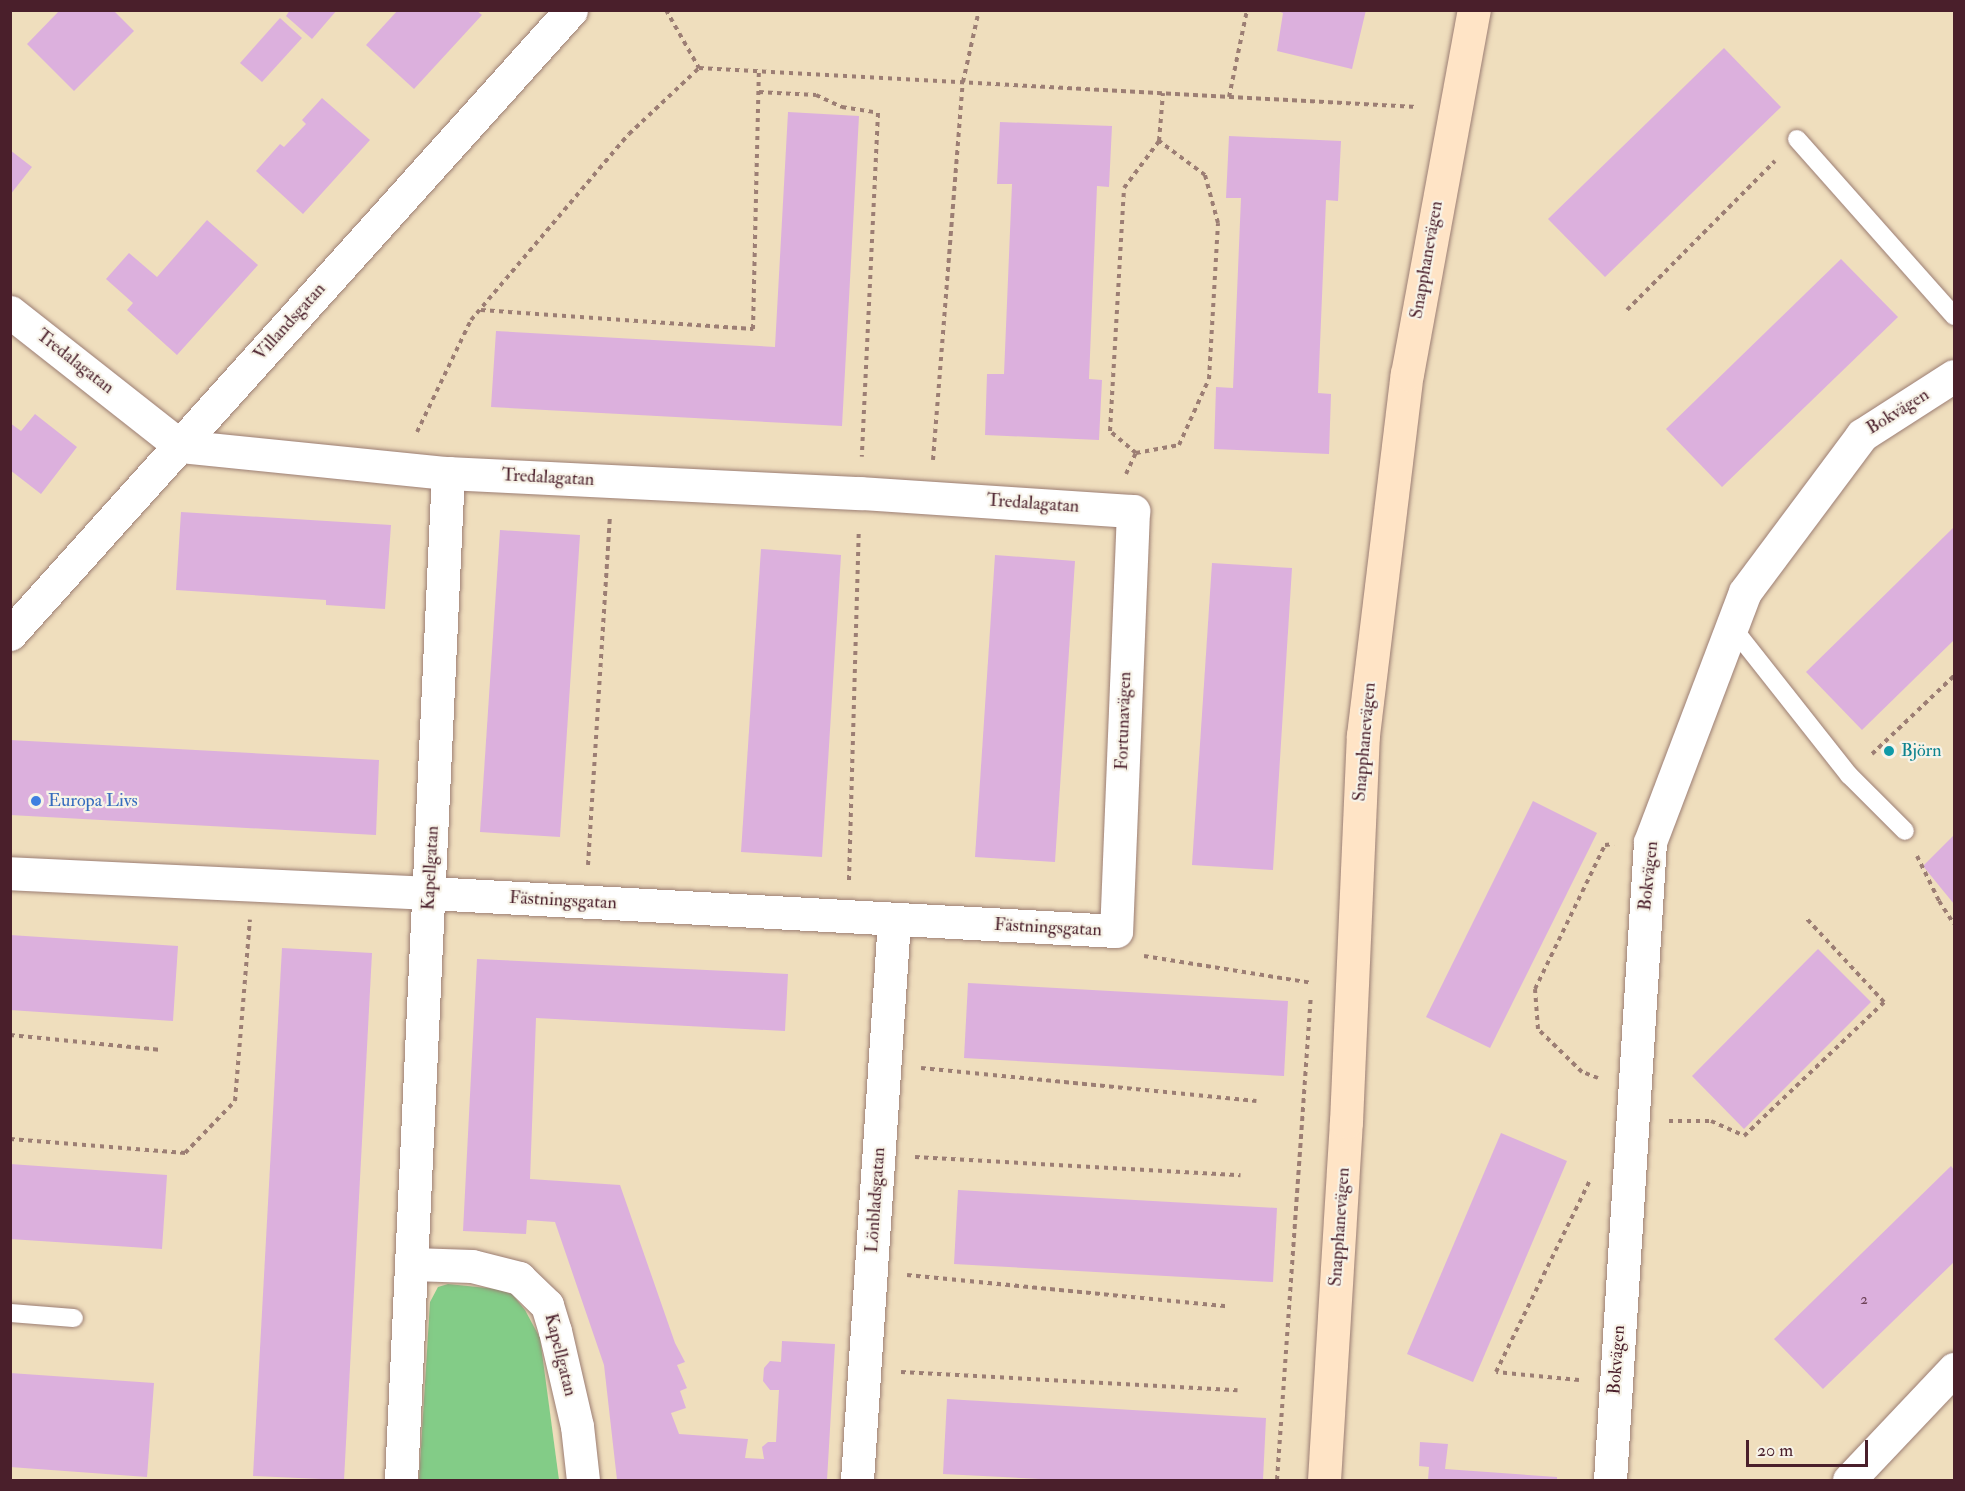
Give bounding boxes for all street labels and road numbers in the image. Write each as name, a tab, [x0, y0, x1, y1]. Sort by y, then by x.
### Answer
street label: Snapphanevägen	[1406, 199, 1448, 321]
street label: Villandsgatan	[249, 279, 331, 365]
street label: Tredalagatan	[32, 325, 118, 399]
street label: Bokvägen	[1863, 384, 1933, 440]
street label: Tredalagatan	[501, 465, 595, 491]
street label: Tredalagatan	[986, 490, 1080, 518]
street label: Fortunavägen	[1111, 671, 1137, 771]
street label: Snapphanevägen	[1349, 682, 1381, 802]
street label: Kapellgatan	[418, 825, 444, 911]
street label: Bokvägen	[1635, 840, 1663, 912]
street label: Fästningsgatan	[509, 887, 617, 915]
street label: Fästningsgatan	[994, 914, 1102, 942]
street label: Lönbladsgatan	[862, 1147, 890, 1253]
street label: Snapphanevägen	[1325, 1167, 1355, 1287]
street label: Kapellgatan	[539, 1311, 581, 1399]
street label: Bokvägen	[1604, 1324, 1630, 1396]

